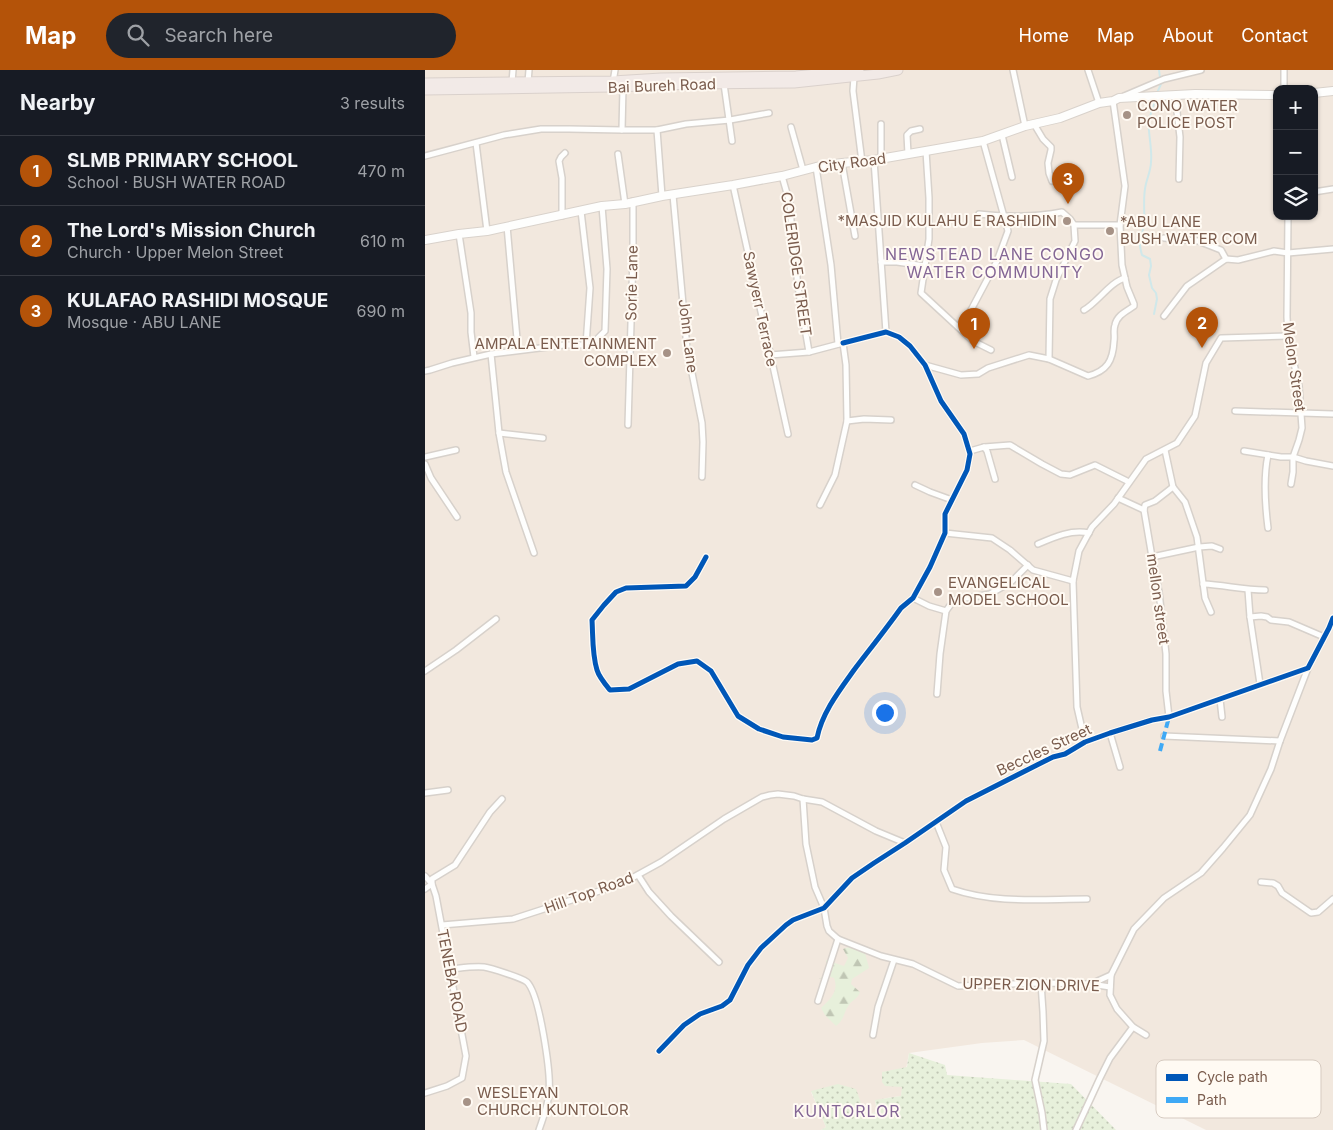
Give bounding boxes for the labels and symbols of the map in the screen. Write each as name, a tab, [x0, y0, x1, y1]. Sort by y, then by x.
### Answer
street label: Bai Bureh Road	[608, 74, 716, 97]
place label: CONO WATER POLICE POST	[1137, 96, 1238, 132]
marker: CONO WATER POLICE POST	[1121, 109, 1133, 121]
street label: City Road	[817, 148, 887, 177]
pin: 3	[1052, 163, 1084, 204]
street label: COLERIDGE STREET	[777, 191, 816, 337]
place label: *MASJID KULAHU E RASHIDIN	[838, 211, 1057, 230]
place label: *ABU LANE BUSH WATER COM	[1120, 212, 1258, 248]
marker: *MASJID KULAHU E RASHIDIN	[1061, 215, 1073, 227]
marker: *ABU LANE BUSH WATER COM	[1104, 225, 1116, 237]
district label: NEWSTEAD LANE CONGO WATER COMMUNITY	[885, 244, 1105, 282]
street label: Sorie Lane	[621, 245, 642, 321]
street label: Sawyerr Terrace	[739, 249, 782, 368]
street label: John Lane	[675, 298, 702, 374]
pin: 2	[1186, 307, 1218, 348]
pin: 1	[958, 308, 990, 349]
street label: Melon Street	[1279, 321, 1310, 413]
place label: AMPALA ENTETAINMENT COMPLEX	[475, 334, 657, 370]
marker: AMPALA ENTETAINMENT COMPLEX	[661, 347, 673, 359]
street label: mellon street	[1143, 552, 1174, 646]
place label: EVANGELICAL MODEL SCHOOL	[948, 573, 1069, 609]
marker: EVANGELICAL MODEL SCHOOL	[932, 586, 944, 598]
your location	[872, 700, 898, 726]
street label: Beccles Street	[993, 719, 1094, 780]
street label: Hill Top Road	[542, 868, 636, 917]
street label: TENEBA ROAD	[433, 927, 472, 1034]
street label: UPPER ZION DRIVE	[962, 974, 1100, 995]
legend	[1156, 1060, 1321, 1118]
text: Cycle path	[1197, 1068, 1268, 1085]
place label: WESLEYAN CHURCH KUNTOLOR	[477, 1083, 629, 1119]
text: Path	[1197, 1091, 1227, 1108]
marker: WESLEYAN CHURCH KUNTOLOR	[461, 1096, 473, 1108]
district label: KUNTORLOR	[793, 1101, 901, 1121]

